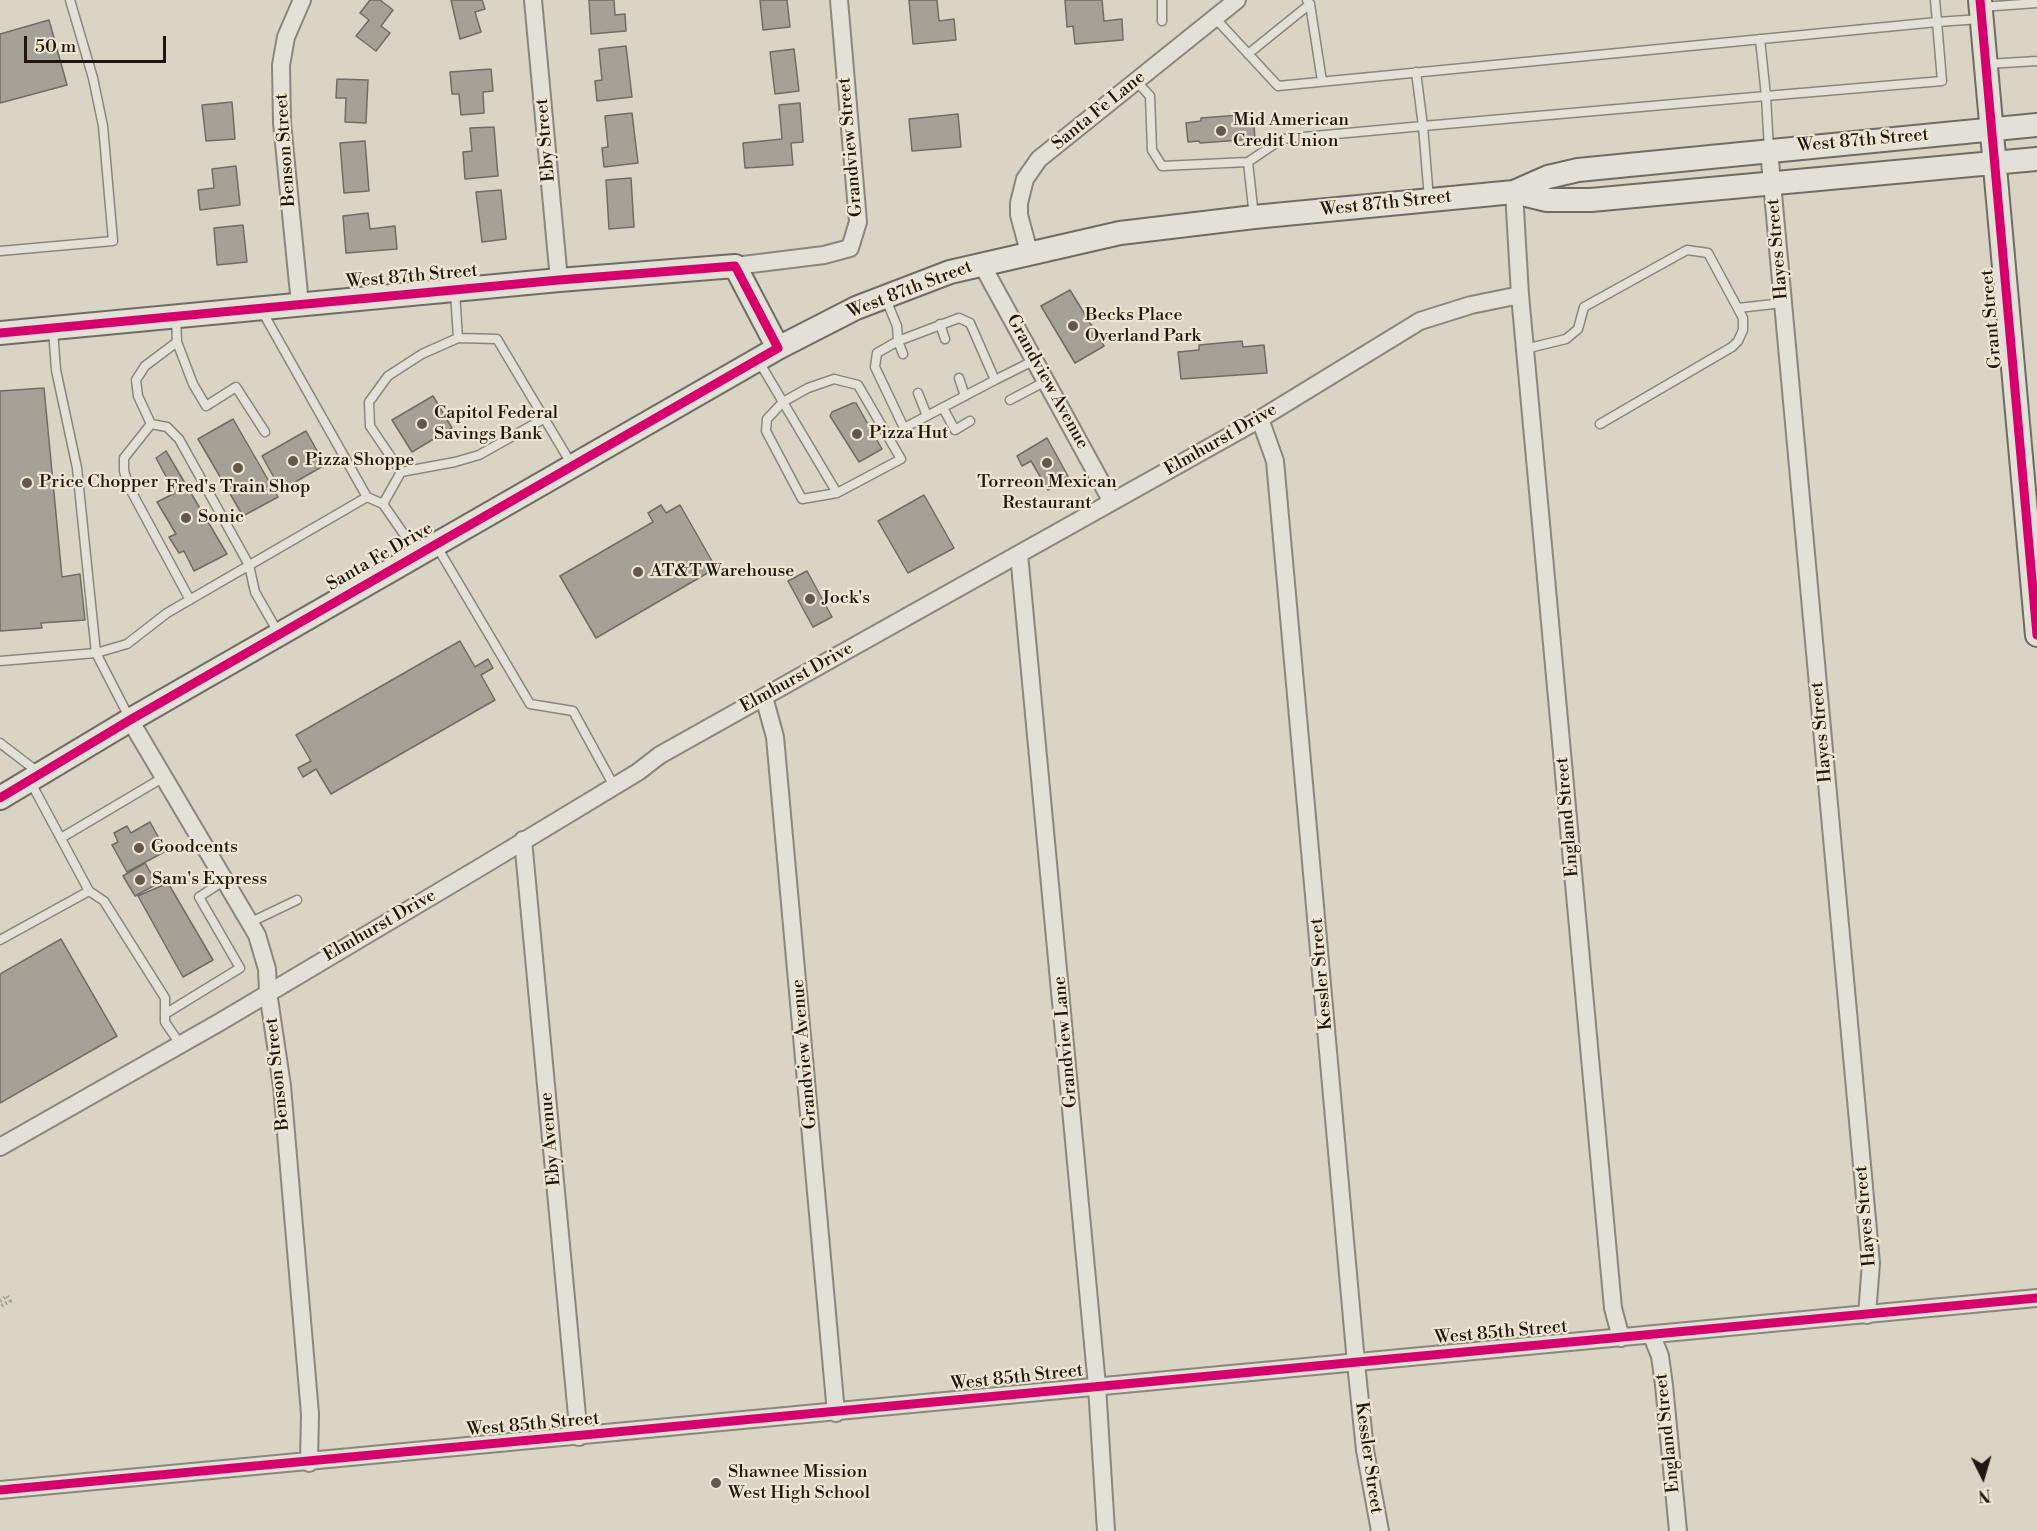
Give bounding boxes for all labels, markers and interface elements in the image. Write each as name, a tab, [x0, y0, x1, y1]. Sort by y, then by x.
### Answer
scale bar	[27, 24, 170, 62]
text: 50 m	[35, 35, 76, 58]
street label: Santa Fe Lane	[1048, 67, 1150, 155]
street label: Grandview Street	[834, 76, 868, 218]
street label: Benson Street	[271, 92, 301, 208]
street label: Eby Street	[532, 97, 560, 183]
place label: Mid American Credit Union	[1233, 110, 1349, 152]
marker: Mid American Credit Union	[1214, 124, 1228, 138]
street label: West 87th Street	[1796, 124, 1930, 158]
street label: West 87th Street	[1319, 186, 1453, 222]
street label: Hayes Street	[1763, 198, 1793, 300]
street label: West 87th Street	[844, 256, 976, 324]
street label: West 87th Street	[345, 260, 479, 294]
street label: Grant Street	[1977, 268, 2007, 370]
place label: Becks Place Overland Park	[1085, 305, 1201, 348]
street label: Grandview Avenue	[1001, 311, 1093, 453]
marker: Becks Place Overland Park	[1066, 319, 1080, 333]
street label: Elmhurst Drive	[1161, 399, 1281, 481]
place label: Capitol Federal Savings Bank	[434, 403, 558, 446]
marker: Capitol Federal Savings Bank	[415, 417, 429, 431]
place label: Pizza Hut	[869, 423, 948, 445]
marker: Pizza Hut	[850, 427, 864, 441]
place label: Pizza Shoppe	[305, 450, 414, 472]
marker: Pizza Shoppe	[286, 454, 300, 468]
marker: Torreon Mexican Restaurant	[1040, 456, 1054, 470]
marker: Fred's Train Shop	[231, 461, 245, 475]
place label: Price Chopper	[39, 472, 158, 494]
place label: Torreon Mexican Restaurant	[977, 472, 1117, 514]
marker: Price Chopper	[20, 476, 34, 490]
place label: Fred's Train Shop	[166, 477, 310, 499]
place label: Sonic	[198, 507, 244, 529]
marker: Sonic	[179, 511, 193, 525]
street label: Santa Fe Drive	[323, 518, 437, 596]
place label: AT&T Warehouse	[650, 561, 794, 583]
marker: AT&T Warehouse	[631, 565, 645, 579]
place label: Jock's	[822, 588, 870, 610]
marker: Jock's	[803, 592, 817, 606]
street label: Elmhurst Drive	[737, 638, 857, 718]
street label: Hayes Street	[1807, 681, 1837, 783]
street label: England Street	[1552, 756, 1584, 878]
place label: Goodcents	[151, 837, 238, 859]
marker: Goodcents	[132, 841, 146, 855]
place label: Sam's Express	[152, 869, 267, 891]
marker: Sam's Express	[133, 873, 147, 887]
street label: Elmhurst Drive	[320, 885, 440, 967]
street label: Kessler Street	[1306, 917, 1338, 1031]
street label: Grandview Lane	[1049, 975, 1083, 1109]
street label: Grandview Avenue	[788, 978, 822, 1130]
street label: Benson Street	[261, 1016, 295, 1132]
street label: Eby Avenue	[536, 1091, 566, 1187]
street label: Hayes Street	[1851, 1165, 1881, 1267]
street label: West 85th Street	[1434, 1316, 1568, 1350]
street label: West 85th Street	[950, 1360, 1084, 1396]
street label: England Street	[1651, 1372, 1685, 1494]
street label: Kessler Street	[1349, 1401, 1387, 1515]
street label: West 85th Street	[466, 1408, 600, 1442]
north arrow	[1953, 1447, 2013, 1507]
place label: Shawnee Mission West High School	[728, 1462, 870, 1504]
marker: Shawnee Mission West High School	[709, 1476, 723, 1490]
text: N	[1977, 1484, 1992, 1505]

